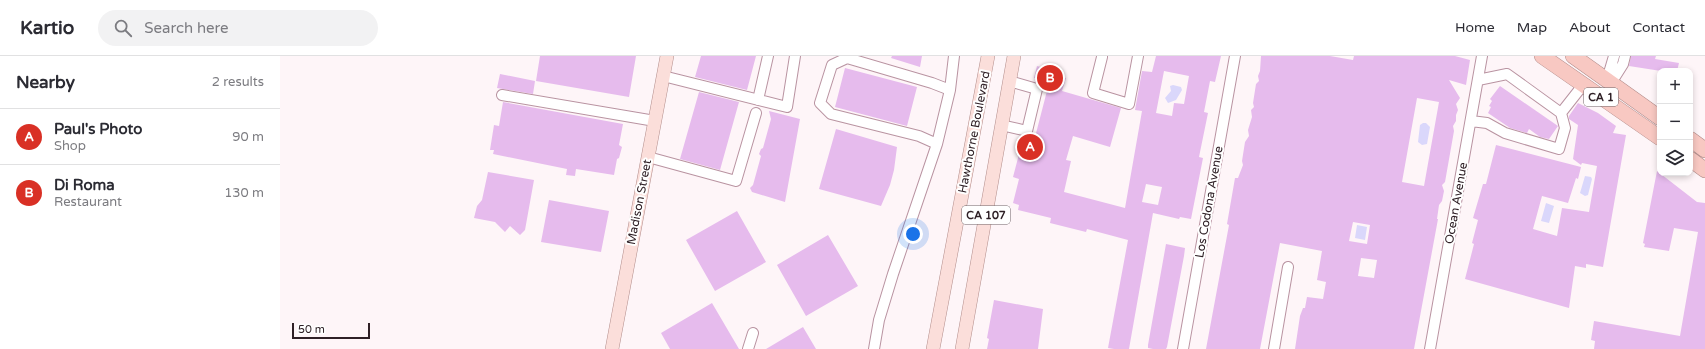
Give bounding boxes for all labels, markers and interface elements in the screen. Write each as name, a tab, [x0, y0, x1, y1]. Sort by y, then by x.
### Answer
search box	[98, 10, 378, 46]
text: Kartio	[20, 17, 74, 39]
icon: search	[112, 17, 134, 39]
text: Search here	[144, 19, 229, 37]
text: Home	[1455, 19, 1495, 36]
text: Map	[1517, 19, 1547, 36]
text: About	[1569, 19, 1611, 36]
text: Contact	[1633, 19, 1685, 36]
pin: B	[1037, 63, 1063, 93]
map controls	[1657, 68, 1693, 176]
button: +	[1657, 68, 1693, 104]
street label: Hawthorne Boulevard	[955, 70, 993, 194]
text: Nearby	[16, 72, 75, 93]
text: 2 results	[212, 74, 264, 90]
road number: CA 1	[1584, 88, 1618, 106]
button: −	[1657, 104, 1693, 140]
text: Paul's Photo	[54, 120, 142, 138]
text: A	[24, 129, 34, 145]
text: 90 m	[232, 129, 264, 145]
pin: A	[1017, 132, 1043, 162]
text: Shop	[54, 138, 86, 154]
button: layers	[1657, 140, 1693, 176]
street label: Los Codona Avenue	[1192, 145, 1226, 259]
street label: Madison Street	[624, 158, 654, 246]
street label: Ocean Avenue	[1442, 161, 1470, 245]
text: Di Roma	[54, 176, 115, 194]
text: B	[24, 185, 34, 201]
text: 130 m	[224, 185, 264, 201]
text: Restaurant	[54, 194, 122, 210]
road number: CA 107	[962, 206, 1010, 224]
your location	[903, 224, 923, 244]
scale bar	[292, 321, 370, 340]
text: 50 m	[298, 323, 325, 336]

